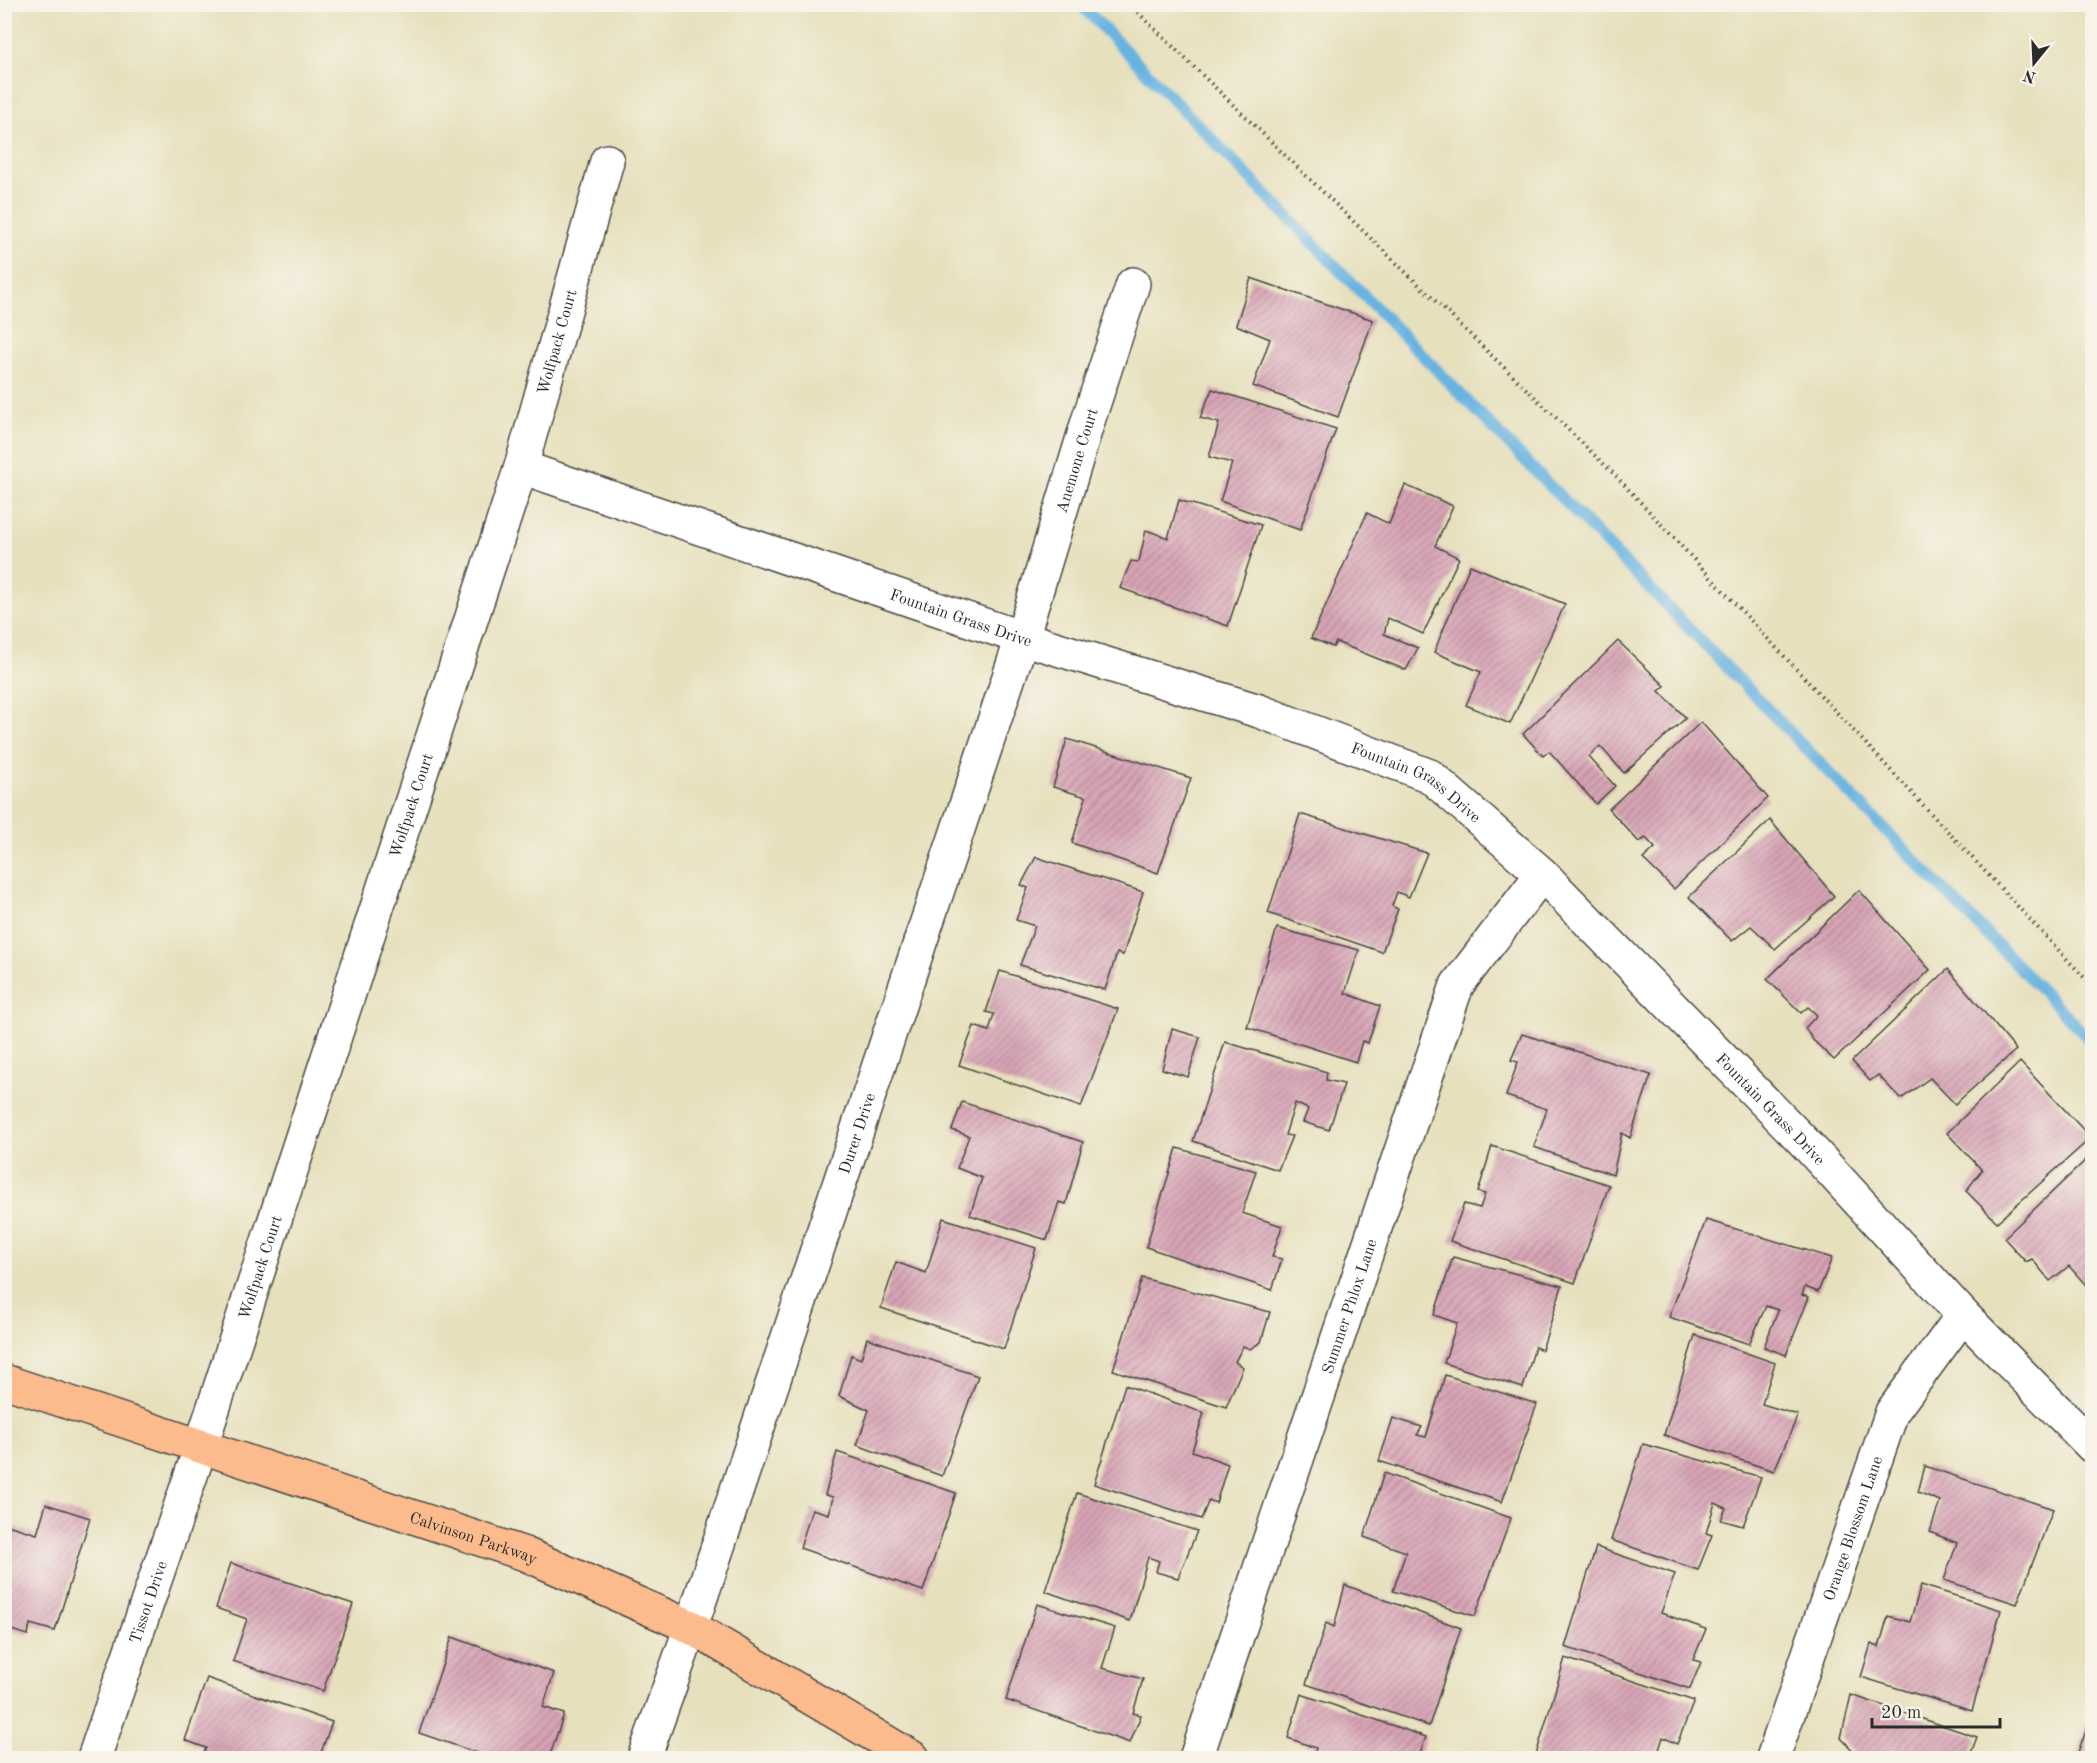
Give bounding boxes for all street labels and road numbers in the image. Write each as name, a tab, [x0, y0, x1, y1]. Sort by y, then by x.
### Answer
street label: Wolfpack Court	[536, 287, 581, 397]
street label: Anemone Court	[1055, 406, 1102, 515]
street label: Fountain Grass Drive	[888, 588, 1033, 650]
street label: Fountain Grass Drive	[1348, 741, 1483, 826]
street label: Wolfpack Court	[388, 751, 437, 860]
street label: Fountain Grass Drive	[1712, 1051, 1827, 1169]
street label: Durer Drive	[837, 1091, 879, 1176]
street label: Wolfpack Court	[237, 1213, 286, 1322]
street label: Summer Phlox Lane	[1320, 1237, 1381, 1376]
street label: Orange Blossom Lane	[1822, 1454, 1886, 1603]
street label: Calvinson Parkway	[407, 1510, 540, 1568]
street label: Tissot Drive	[128, 1559, 171, 1646]

